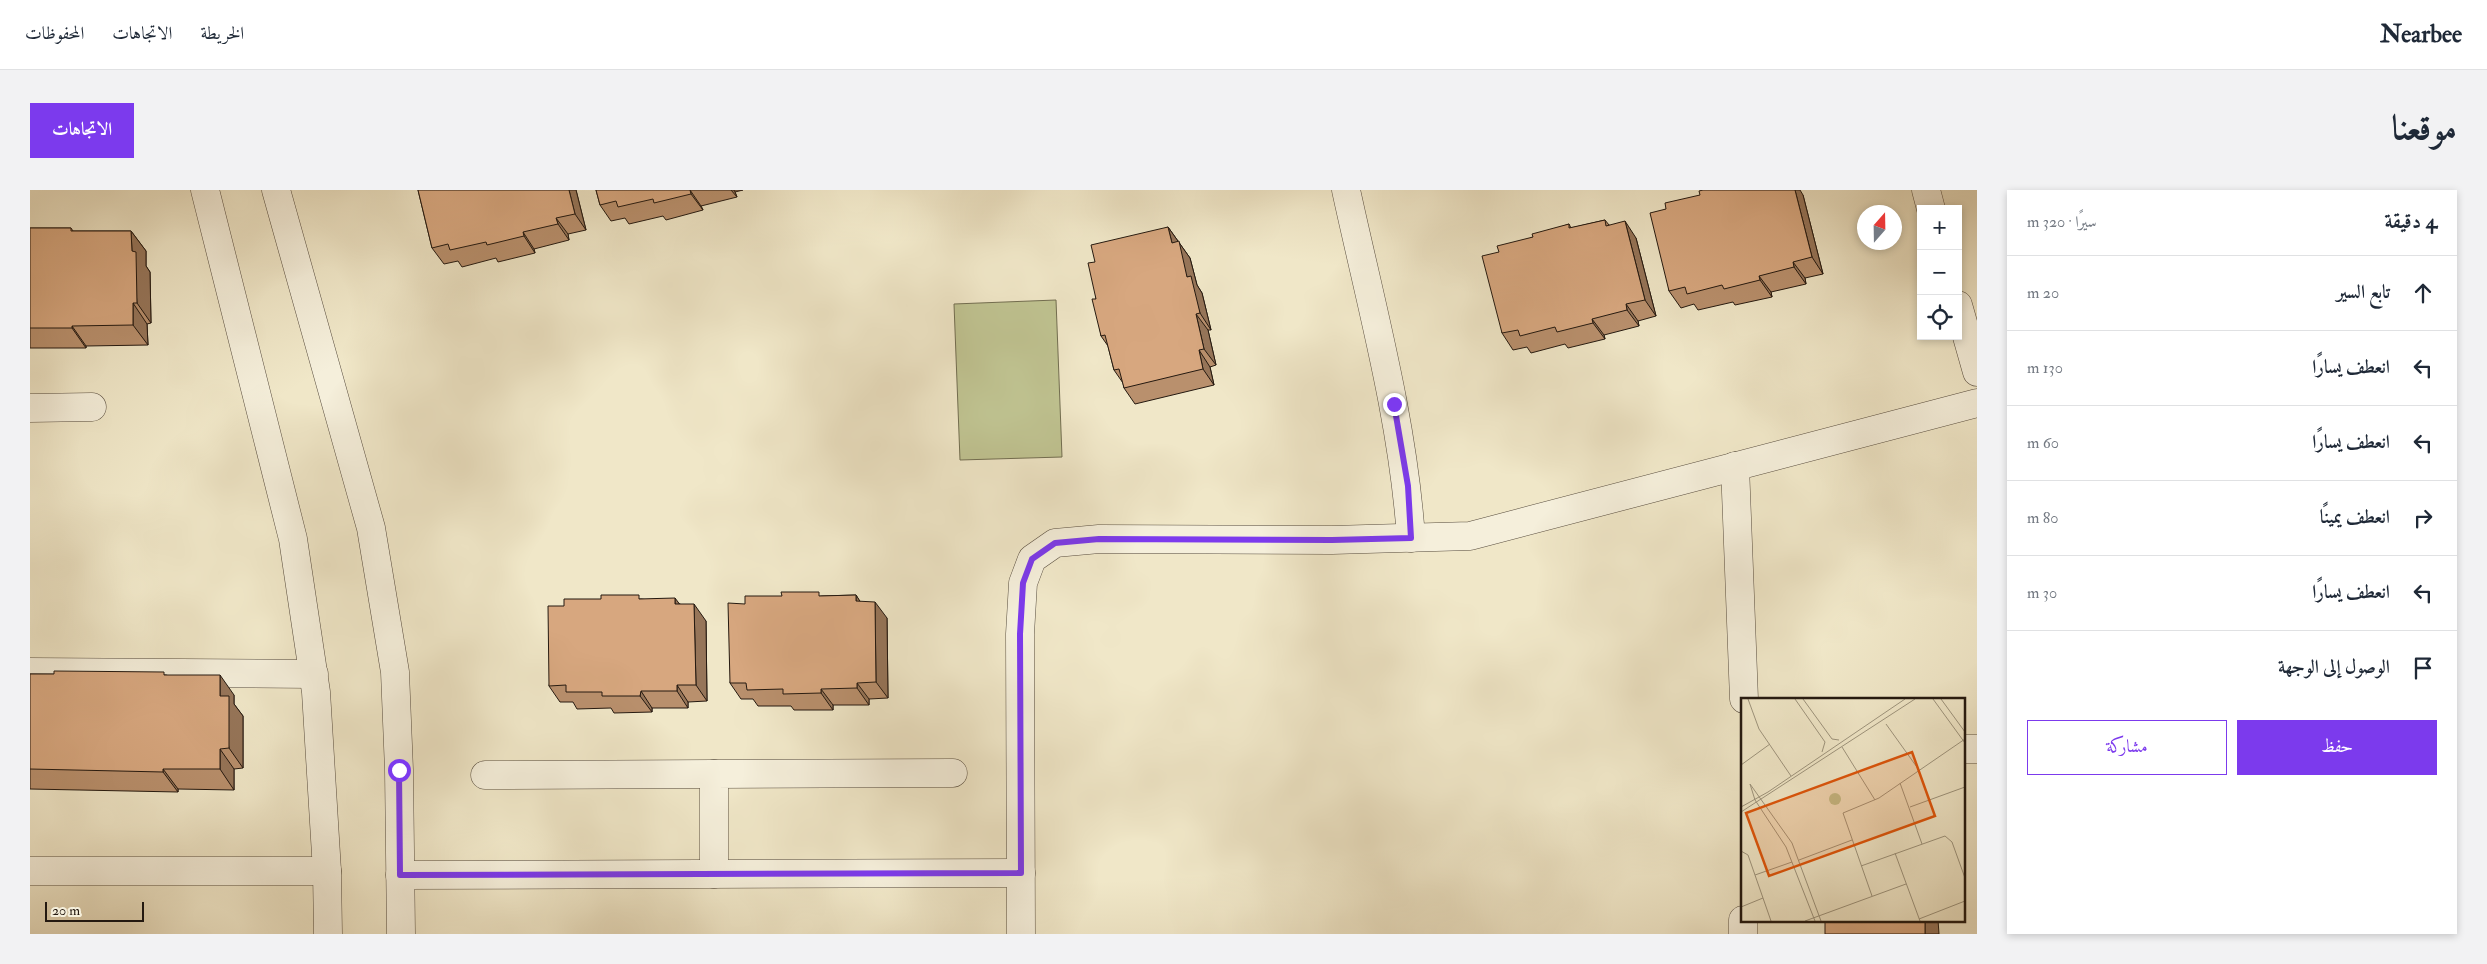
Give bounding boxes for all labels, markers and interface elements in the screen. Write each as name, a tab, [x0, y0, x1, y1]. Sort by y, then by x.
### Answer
text: Nearbee	[2380, 19, 2462, 50]
text: المحفوظات	[25, 22, 84, 45]
text: الاتجاهات	[112, 22, 172, 45]
text: الخريطة	[200, 22, 244, 45]
button: الاتجاهات	[30, 103, 134, 158]
text: موقعنا	[2392, 106, 2457, 150]
north arrow	[1857, 205, 1902, 250]
map controls	[1917, 205, 1962, 340]
button: +	[1917, 205, 1962, 250]
text: 4 دقيقة	[2385, 208, 2437, 235]
text: سيرًا · 320 m	[2027, 212, 2096, 232]
button: −	[1917, 250, 1962, 295]
icon: ahead	[2409, 279, 2437, 307]
text: تابع السير	[2336, 280, 2390, 304]
text: 20 m	[2027, 283, 2059, 303]
button: locate	[1917, 295, 1962, 340]
icon: left	[2409, 354, 2437, 382]
text: انعطف يسارًا	[2312, 355, 2390, 379]
text: 130 m	[2027, 358, 2063, 378]
route end	[1383, 393, 1406, 416]
icon: left	[2409, 429, 2437, 457]
text: انعطف يسارًا	[2312, 430, 2390, 454]
text: 60 m	[2027, 433, 2059, 453]
icon: right	[2409, 504, 2437, 532]
text: انعطف يمينًا	[2320, 505, 2390, 529]
text: 80 m	[2027, 508, 2059, 528]
icon: left	[2409, 579, 2437, 607]
text: انعطف يسارًا	[2312, 580, 2390, 604]
text: 30 m	[2027, 583, 2057, 603]
icon: arrive	[2409, 654, 2437, 682]
text: الوصول إلى الوجهة	[2278, 655, 2390, 679]
inset map	[1741, 698, 1964, 922]
button: مشاركة	[2027, 720, 2227, 775]
button: حفظ	[2237, 720, 2437, 775]
route start	[388, 759, 411, 782]
scale bar	[45, 899, 144, 922]
text: 20 m	[52, 902, 80, 919]

